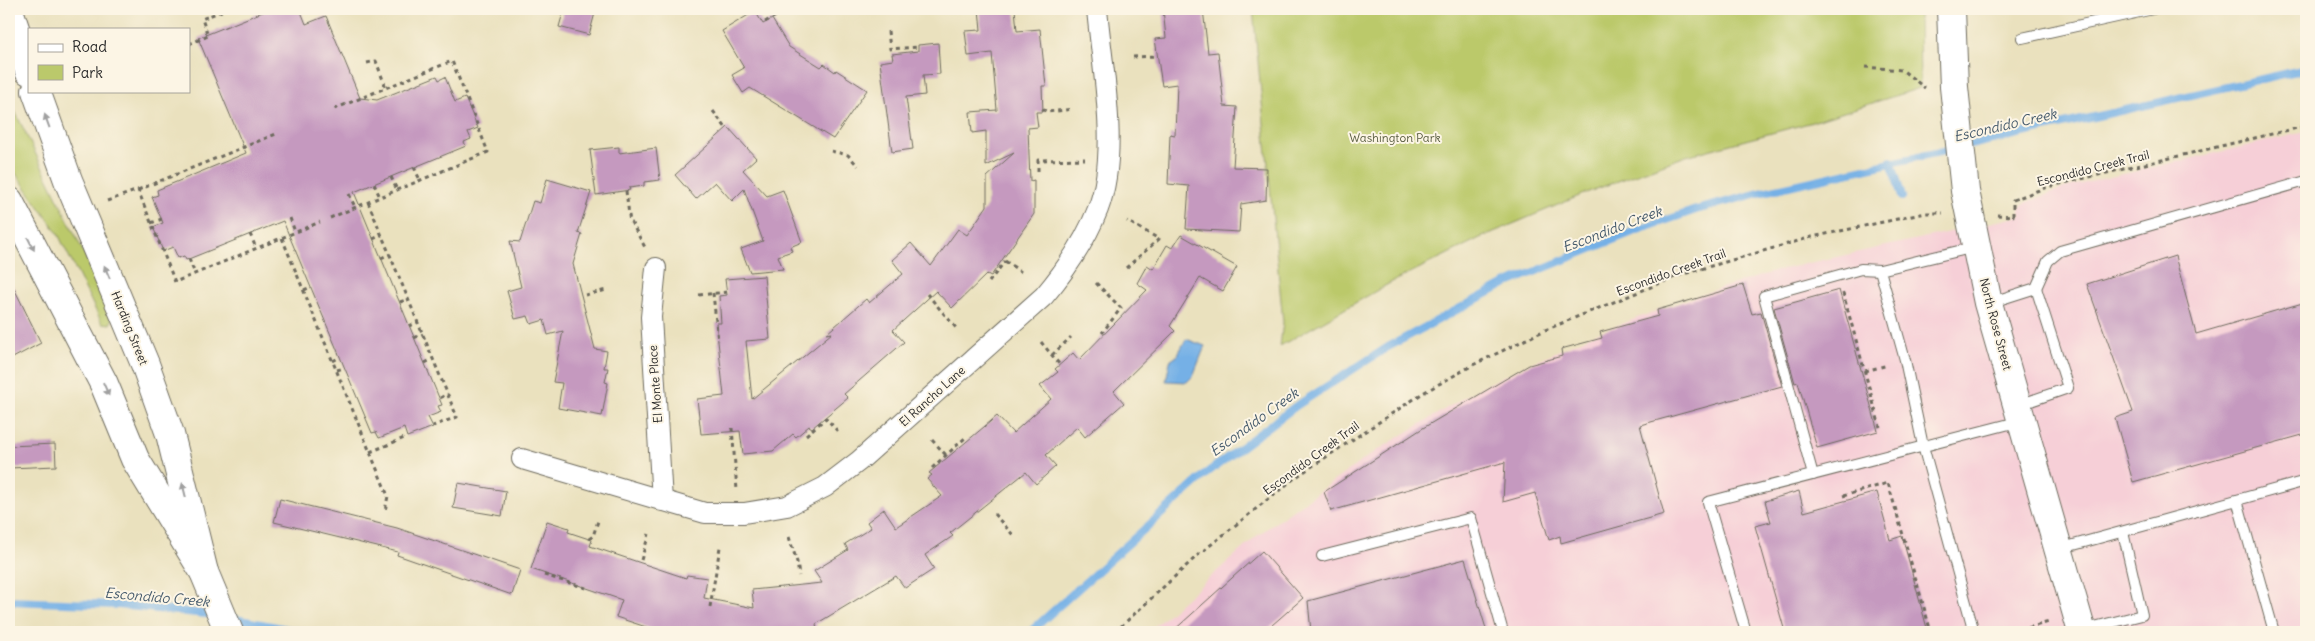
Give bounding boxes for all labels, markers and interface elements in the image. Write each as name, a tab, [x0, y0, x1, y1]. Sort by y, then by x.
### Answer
legend	[28, 28, 190, 92]
text: Road	[72, 37, 107, 56]
text: Park	[72, 63, 103, 82]
water label: Escondido Creek	[1952, 104, 2059, 146]
one-way arrow	[43, 113, 50, 128]
park label: Washington Park	[1349, 130, 1441, 145]
street label: Escondido Creek Trail	[2035, 147, 2151, 189]
water label: Escondido Creek	[1560, 201, 1665, 256]
one-way arrow	[27, 237, 35, 252]
street label: Escondido Creek Trail	[1614, 245, 1728, 299]
one-way arrow	[102, 265, 110, 279]
street label: North Rose Street	[1976, 276, 2016, 372]
street label: Harding Street	[108, 289, 152, 367]
street label: El Monte Place	[645, 345, 665, 423]
street label: El Rancho Lane	[896, 363, 968, 429]
one-way arrow	[102, 382, 110, 396]
water label: Escondido Creek	[1206, 383, 1302, 460]
street label: Escondido Creek Trail	[1260, 418, 1362, 498]
one-way arrow	[180, 483, 188, 498]
water label: Escondido Creek	[104, 583, 211, 611]

